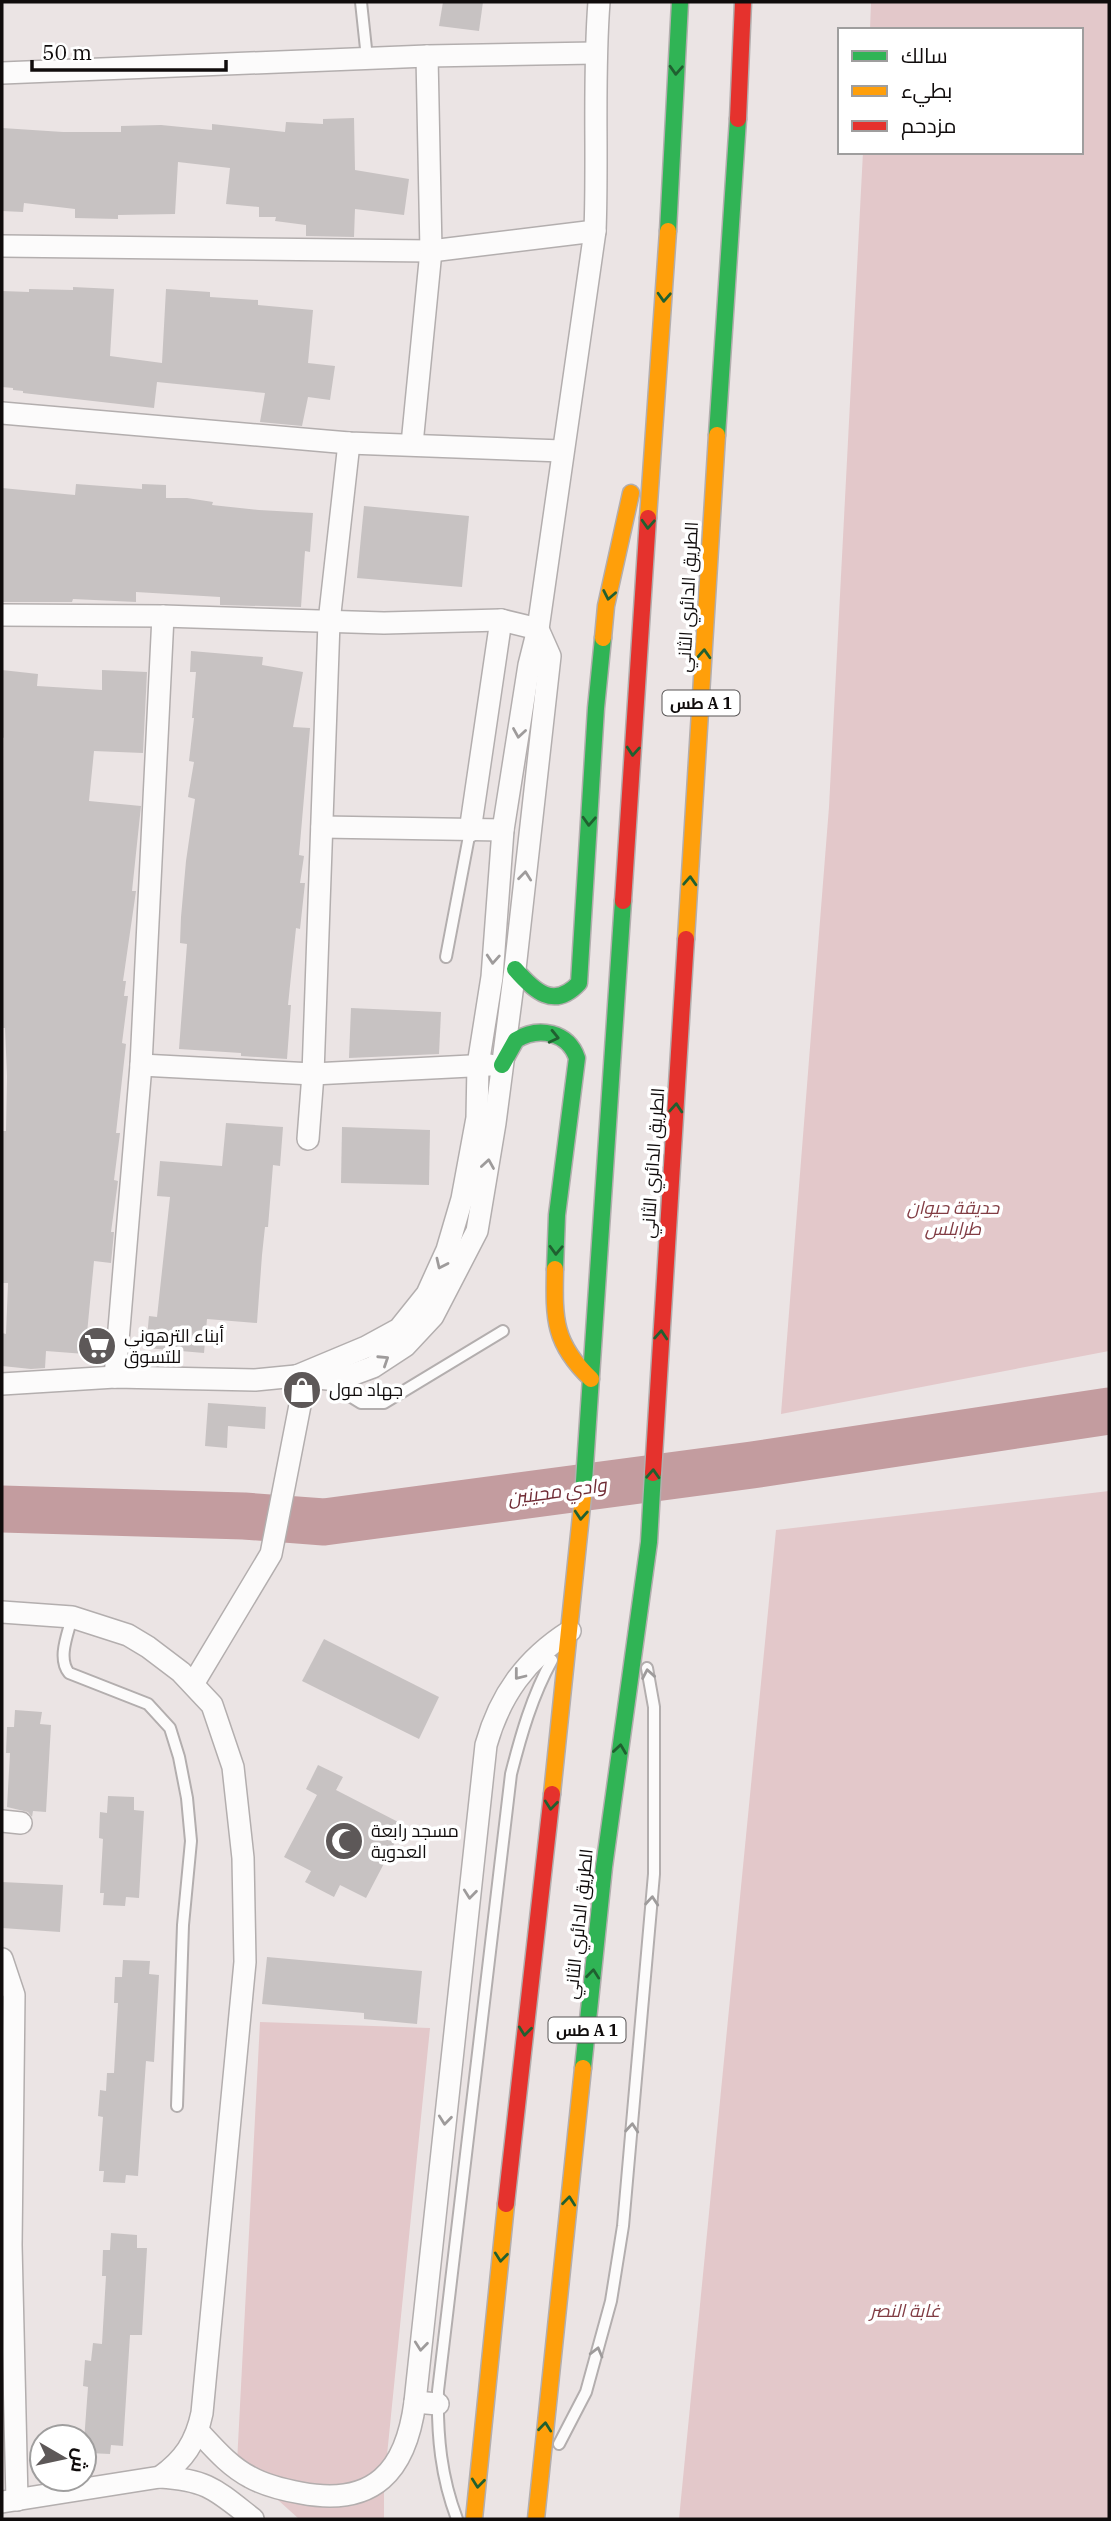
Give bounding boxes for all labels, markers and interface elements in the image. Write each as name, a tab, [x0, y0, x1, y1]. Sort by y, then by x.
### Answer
scale bar	[32, 28, 226, 72]
legend	[838, 28, 1083, 154]
text: 50 m	[42, 38, 92, 66]
text: سالك	[901, 41, 948, 69]
one-way arrow	[669, 65, 684, 76]
text: بطيء	[901, 76, 952, 107]
text: مزدحم	[901, 111, 956, 140]
one-way arrow	[657, 292, 672, 303]
one-way arrow	[640, 519, 655, 530]
street label: الطريق الدائري الثاني	[672, 521, 706, 673]
one-way arrow	[602, 589, 617, 601]
one-way arrow	[696, 648, 711, 659]
road number: طس A 1	[662, 690, 740, 716]
one-way arrow	[511, 727, 526, 738]
one-way arrow	[626, 746, 641, 757]
one-way arrow	[582, 816, 597, 827]
one-way arrow	[518, 870, 533, 881]
one-way arrow	[682, 876, 697, 887]
one-way arrow	[486, 953, 501, 964]
one-way arrow	[548, 1028, 560, 1043]
street label: الطريق الدائري الثاني	[636, 1087, 672, 1239]
one-way arrow	[668, 1103, 683, 1114]
one-way arrow	[480, 1158, 495, 1170]
park label: حديقة حيوان طرابلس	[907, 1196, 1000, 1240]
one-way arrow	[548, 1245, 564, 1256]
one-way arrow	[435, 1257, 449, 1269]
place label: أبناء الترهوني للتسوق	[124, 1324, 224, 1369]
supermarket icon: أبناء الترهوني للتسوق	[76, 1325, 118, 1367]
one-way arrow	[654, 1330, 669, 1341]
one-way arrow	[376, 1355, 389, 1368]
shop icon: جهاد مول	[281, 1369, 323, 1411]
place label: جهاد مول	[329, 1378, 403, 1401]
one-way arrow	[645, 1468, 660, 1479]
water label: وادي مجينين	[506, 1472, 610, 1514]
one-way arrow	[574, 1510, 589, 1521]
one-way arrow	[514, 1668, 527, 1680]
one-way arrow	[641, 1668, 656, 1680]
one-way arrow	[613, 1743, 628, 1755]
one-way arrow	[543, 1799, 558, 1811]
place label: مسجد رابعة العدوية	[371, 1819, 459, 1863]
mosque icon: مسجد رابعة العدوية	[323, 1820, 365, 1862]
street label: الطريق الدائري الثاني	[559, 1848, 601, 2001]
one-way arrow	[463, 1889, 478, 1900]
one-way arrow	[644, 1895, 659, 1906]
one-way arrow	[585, 1969, 600, 1980]
road number: طس A 1	[548, 2018, 626, 2042]
one-way arrow	[518, 2025, 533, 2037]
one-way arrow	[438, 2114, 453, 2126]
one-way arrow	[624, 2122, 639, 2133]
one-way arrow	[561, 2195, 576, 2206]
one-way arrow	[493, 2251, 508, 2263]
park label: غابة النصر	[868, 2299, 941, 2322]
one-way arrow	[414, 2341, 429, 2352]
one-way arrow	[589, 2346, 604, 2358]
one-way arrow	[537, 2421, 552, 2432]
north arrow	[28, 2423, 98, 2493]
text: ش	[66, 2447, 94, 2475]
one-way arrow	[471, 2478, 486, 2489]

